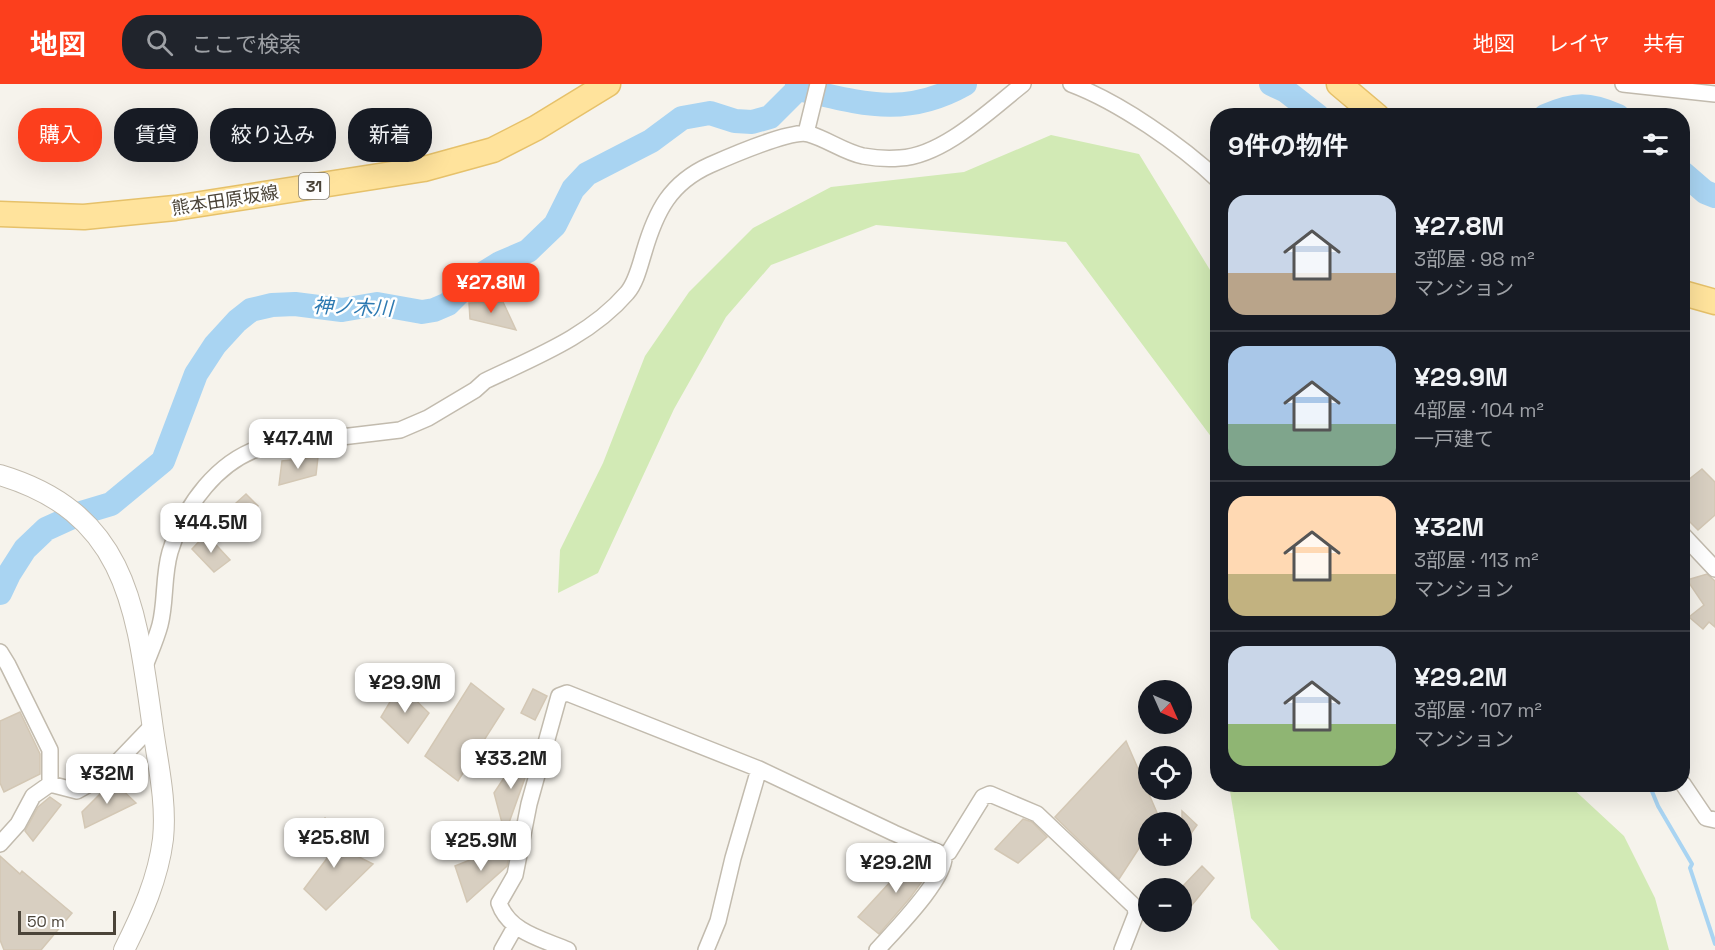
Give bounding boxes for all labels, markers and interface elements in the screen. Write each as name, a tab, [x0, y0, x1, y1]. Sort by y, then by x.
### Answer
search box	[122, 15, 542, 69]
text: 地図	[30, 26, 86, 62]
icon: search	[143, 26, 176, 59]
text: ここで検索	[191, 30, 301, 58]
text: 地図	[1473, 30, 1515, 57]
text: レイヤ	[1548, 30, 1610, 57]
text: 共有	[1643, 30, 1685, 57]
chip: 購入	[18, 108, 102, 162]
chip: 賃貸	[114, 108, 198, 162]
chip: 絞り込み	[210, 108, 336, 162]
chip: 新着	[348, 108, 432, 162]
icon: filters	[1639, 128, 1672, 161]
text: 9件の物件	[1228, 129, 1348, 163]
road number: 31	[299, 173, 329, 199]
street label: 熊本田原坂線	[170, 180, 280, 220]
text: ¥27.8M	[1414, 209, 1504, 243]
icon: home	[1276, 219, 1348, 291]
text: 3部屋 · 98 m²	[1414, 246, 1534, 272]
pin: ¥27.8M	[442, 263, 540, 314]
text: ¥27.8M	[456, 269, 526, 295]
text: マンション	[1414, 275, 1514, 301]
water label: 神ノ木川	[313, 293, 395, 321]
text: ¥29.9M	[1414, 360, 1508, 394]
icon: home	[1276, 370, 1348, 442]
text: 4部屋 · 104 m²	[1414, 397, 1544, 423]
pin: ¥47.4M	[249, 419, 347, 470]
text: ¥47.4M	[263, 425, 333, 451]
text: 一戸建て	[1414, 426, 1494, 452]
pin: ¥44.5M	[162, 503, 260, 554]
text: ¥44.5M	[174, 509, 248, 535]
text: ¥32M	[1414, 510, 1484, 544]
icon: home	[1276, 520, 1348, 592]
text: 3部屋 · 113 m²	[1414, 547, 1539, 573]
text: マンション	[1414, 576, 1514, 602]
text: ¥29.2M	[1414, 660, 1507, 694]
pin: ¥29.9M	[356, 663, 454, 714]
text: ¥29.9M	[369, 669, 441, 695]
icon: home	[1276, 670, 1348, 742]
north arrow	[1138, 680, 1192, 734]
map controls	[1138, 680, 1192, 932]
text: 3部屋 · 107 m²	[1414, 697, 1542, 723]
text: マンション	[1414, 726, 1514, 752]
pin: ¥33.2M	[462, 739, 560, 790]
text: ¥33.2M	[475, 745, 547, 771]
button: locate	[1138, 746, 1192, 800]
pin: ¥32M	[71, 754, 143, 805]
text: ¥32M	[80, 760, 134, 786]
button: +	[1138, 812, 1192, 866]
pin: ¥25.8M	[285, 818, 383, 869]
pin: ¥25.9M	[432, 821, 530, 872]
text: ¥25.8M	[298, 824, 370, 850]
text: ¥25.9M	[445, 827, 517, 853]
pin: ¥29.2M	[847, 843, 945, 894]
text: ¥29.2M	[860, 849, 932, 875]
button: −	[1138, 878, 1192, 932]
scale bar	[18, 908, 116, 936]
text: 50 m	[27, 911, 65, 932]

